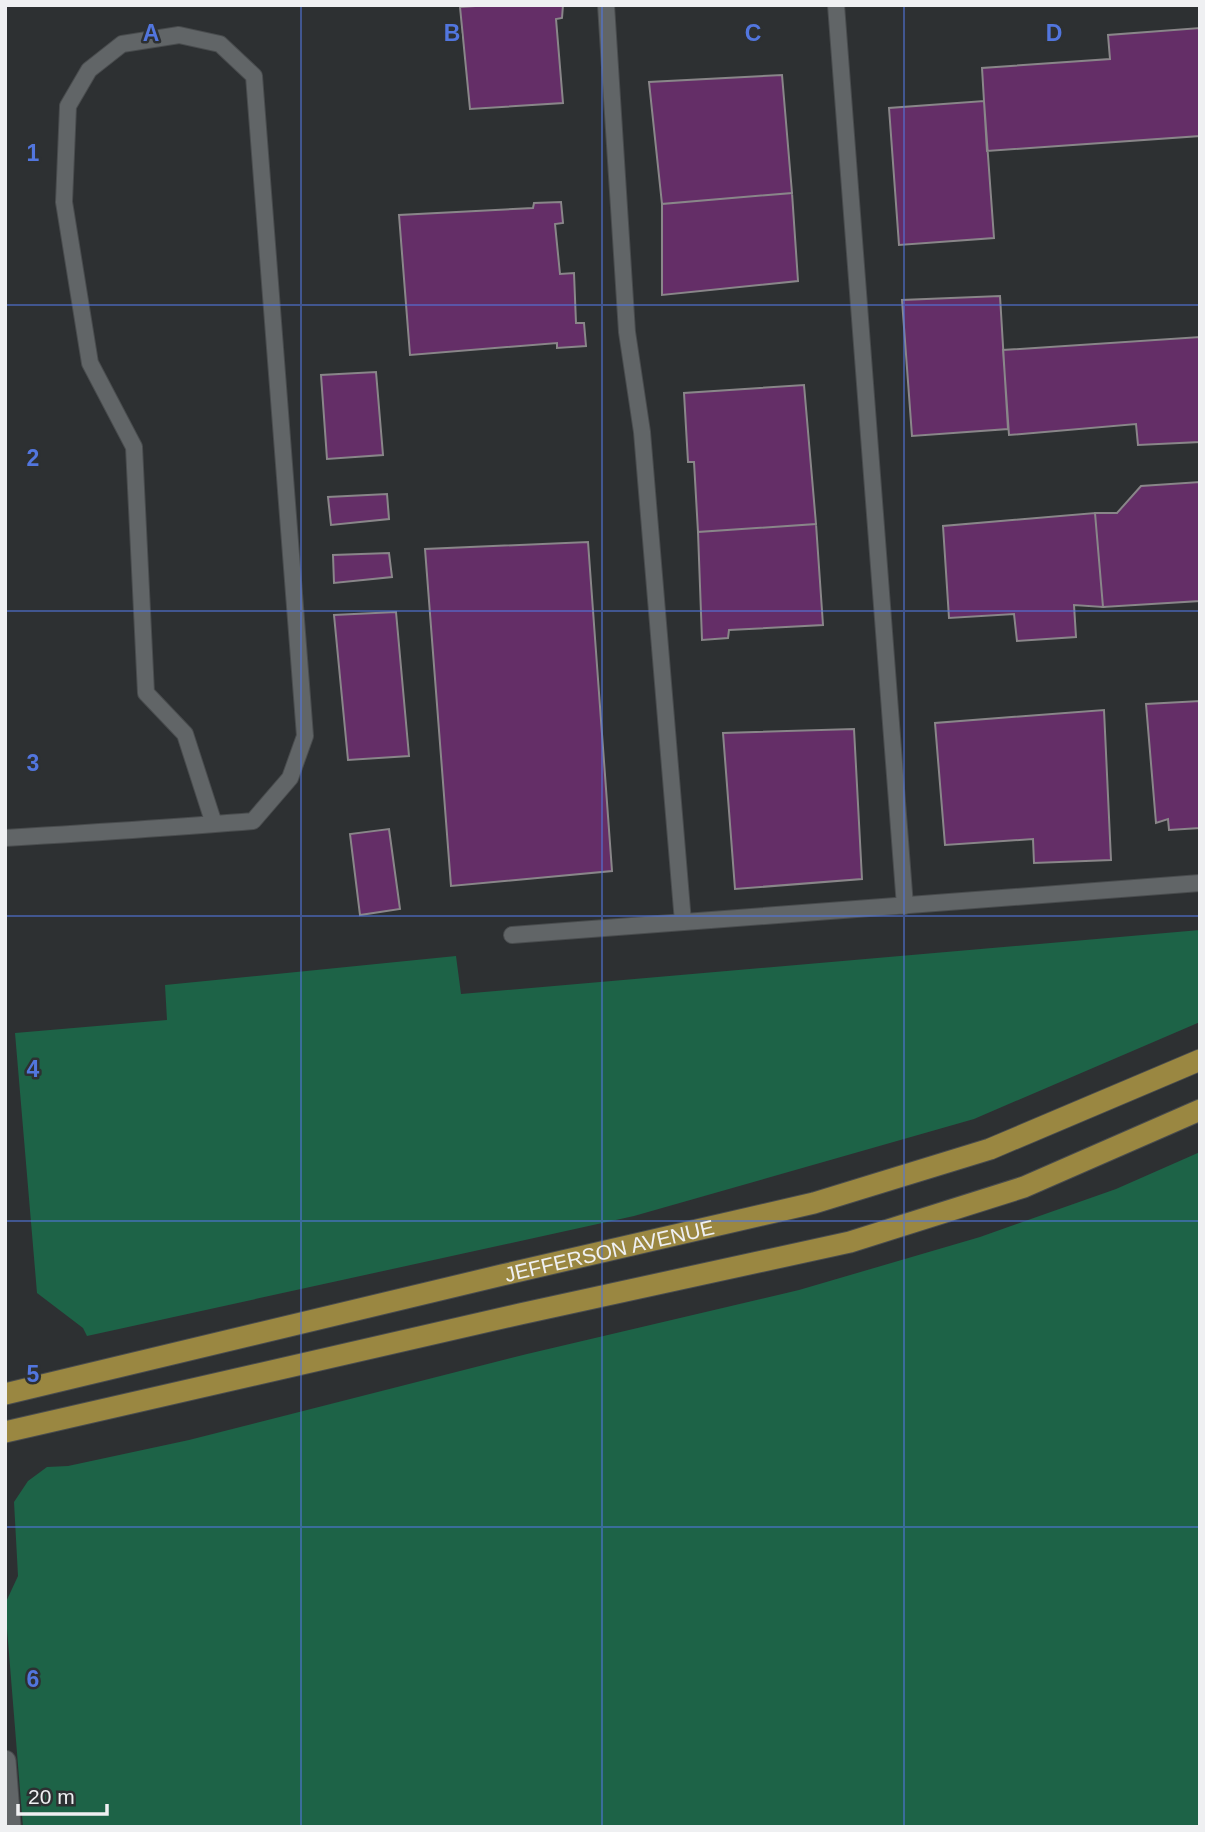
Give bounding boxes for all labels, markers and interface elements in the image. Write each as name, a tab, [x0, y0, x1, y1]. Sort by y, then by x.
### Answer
text: A	[143, 20, 159, 46]
text: B	[444, 20, 460, 46]
text: C	[745, 20, 761, 46]
text: D	[1046, 20, 1062, 46]
text: 1	[27, 140, 40, 166]
text: 2	[27, 445, 39, 471]
text: 3	[27, 750, 39, 776]
text: 4	[27, 1056, 40, 1082]
street label: JEFFERSON AVENUE	[502, 1215, 716, 1286]
text: 5	[27, 1361, 40, 1387]
text: 6	[27, 1666, 39, 1692]
scale bar	[18, 1772, 107, 1816]
text: 20 m	[28, 1785, 75, 1808]

